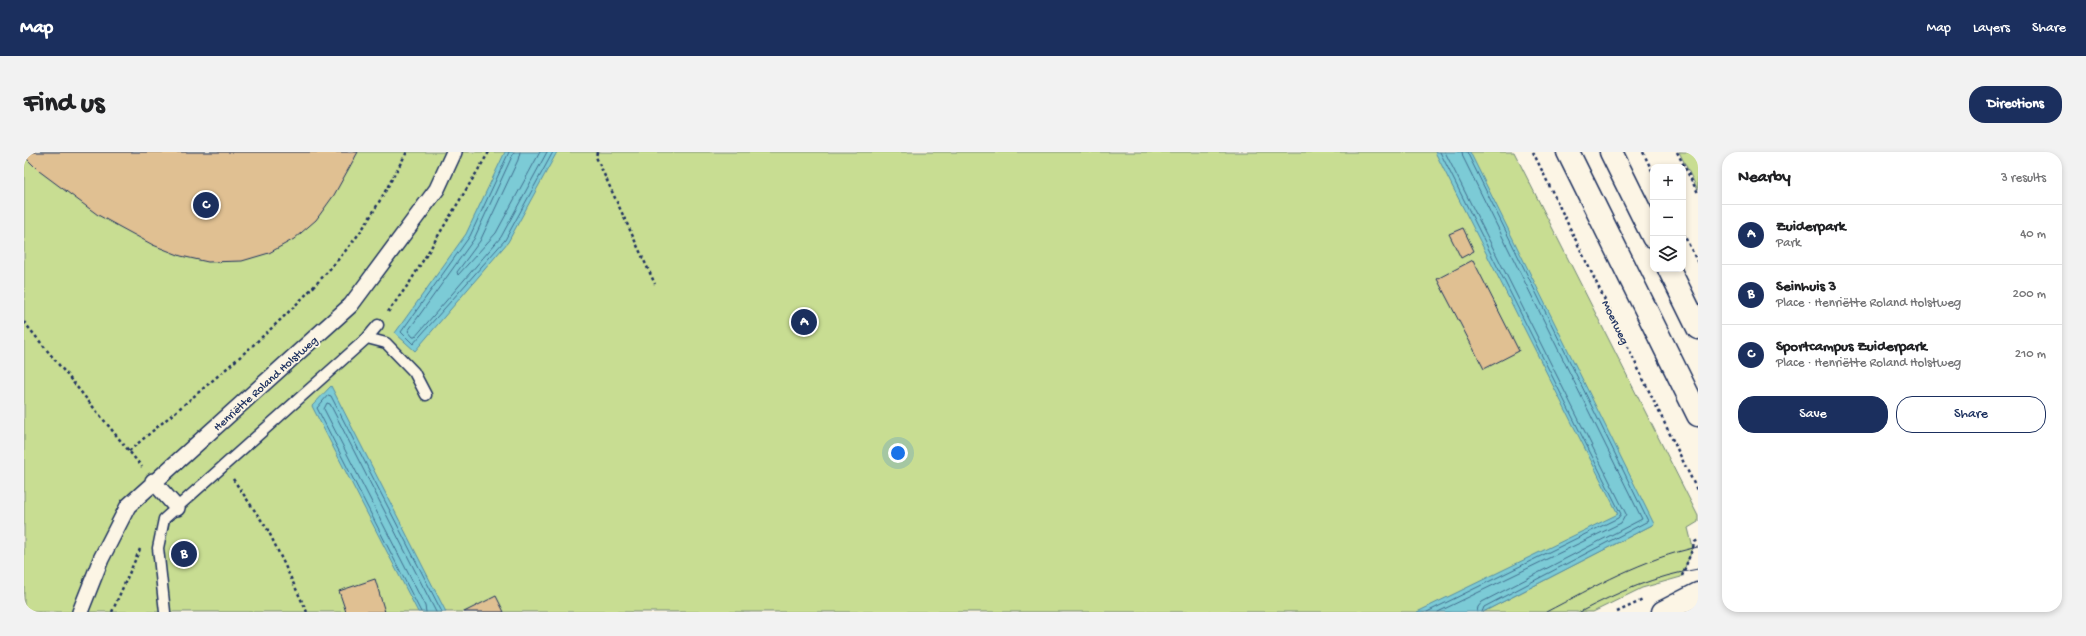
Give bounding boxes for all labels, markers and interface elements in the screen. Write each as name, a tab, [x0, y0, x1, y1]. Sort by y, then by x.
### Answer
text: Map	[20, 17, 53, 40]
text: Map	[1927, 20, 1951, 37]
text: Layers	[1973, 20, 2010, 37]
text: Share	[2032, 20, 2066, 37]
button: Directions	[1969, 86, 2062, 123]
text: Find us	[24, 88, 104, 121]
map controls	[1650, 164, 1686, 272]
button: +	[1650, 164, 1686, 200]
text: Nearby	[1738, 168, 1791, 188]
text: 3 results	[2001, 171, 2046, 186]
pin: C	[193, 190, 219, 220]
button: −	[1650, 200, 1686, 236]
text: Zuiderpark	[1776, 218, 1846, 236]
text: A	[1747, 227, 1755, 242]
text: 40 m	[2020, 227, 2046, 242]
button: layers	[1650, 236, 1686, 272]
text: Park	[1776, 236, 1801, 251]
text: Seinhuis 3	[1776, 278, 1836, 296]
text: B	[1748, 287, 1754, 302]
text: 200 m	[2013, 287, 2046, 302]
text: Place · Henriëtte Roland Holstweg	[1776, 296, 1961, 311]
street label: Moerweg	[1598, 299, 1631, 347]
pin: A	[791, 307, 817, 337]
street label: Henriëtte Roland Holstweg	[211, 334, 321, 435]
text: Sportcampus Zuiderpark	[1776, 338, 1927, 356]
text: C	[1747, 347, 1755, 362]
text: 210 m	[2015, 347, 2046, 362]
text: Place · Henriëtte Roland Holstweg	[1776, 356, 1961, 371]
button: Save	[1738, 396, 1888, 433]
button: Share	[1896, 396, 2046, 433]
your location	[888, 443, 908, 463]
pin: B	[171, 539, 197, 569]

